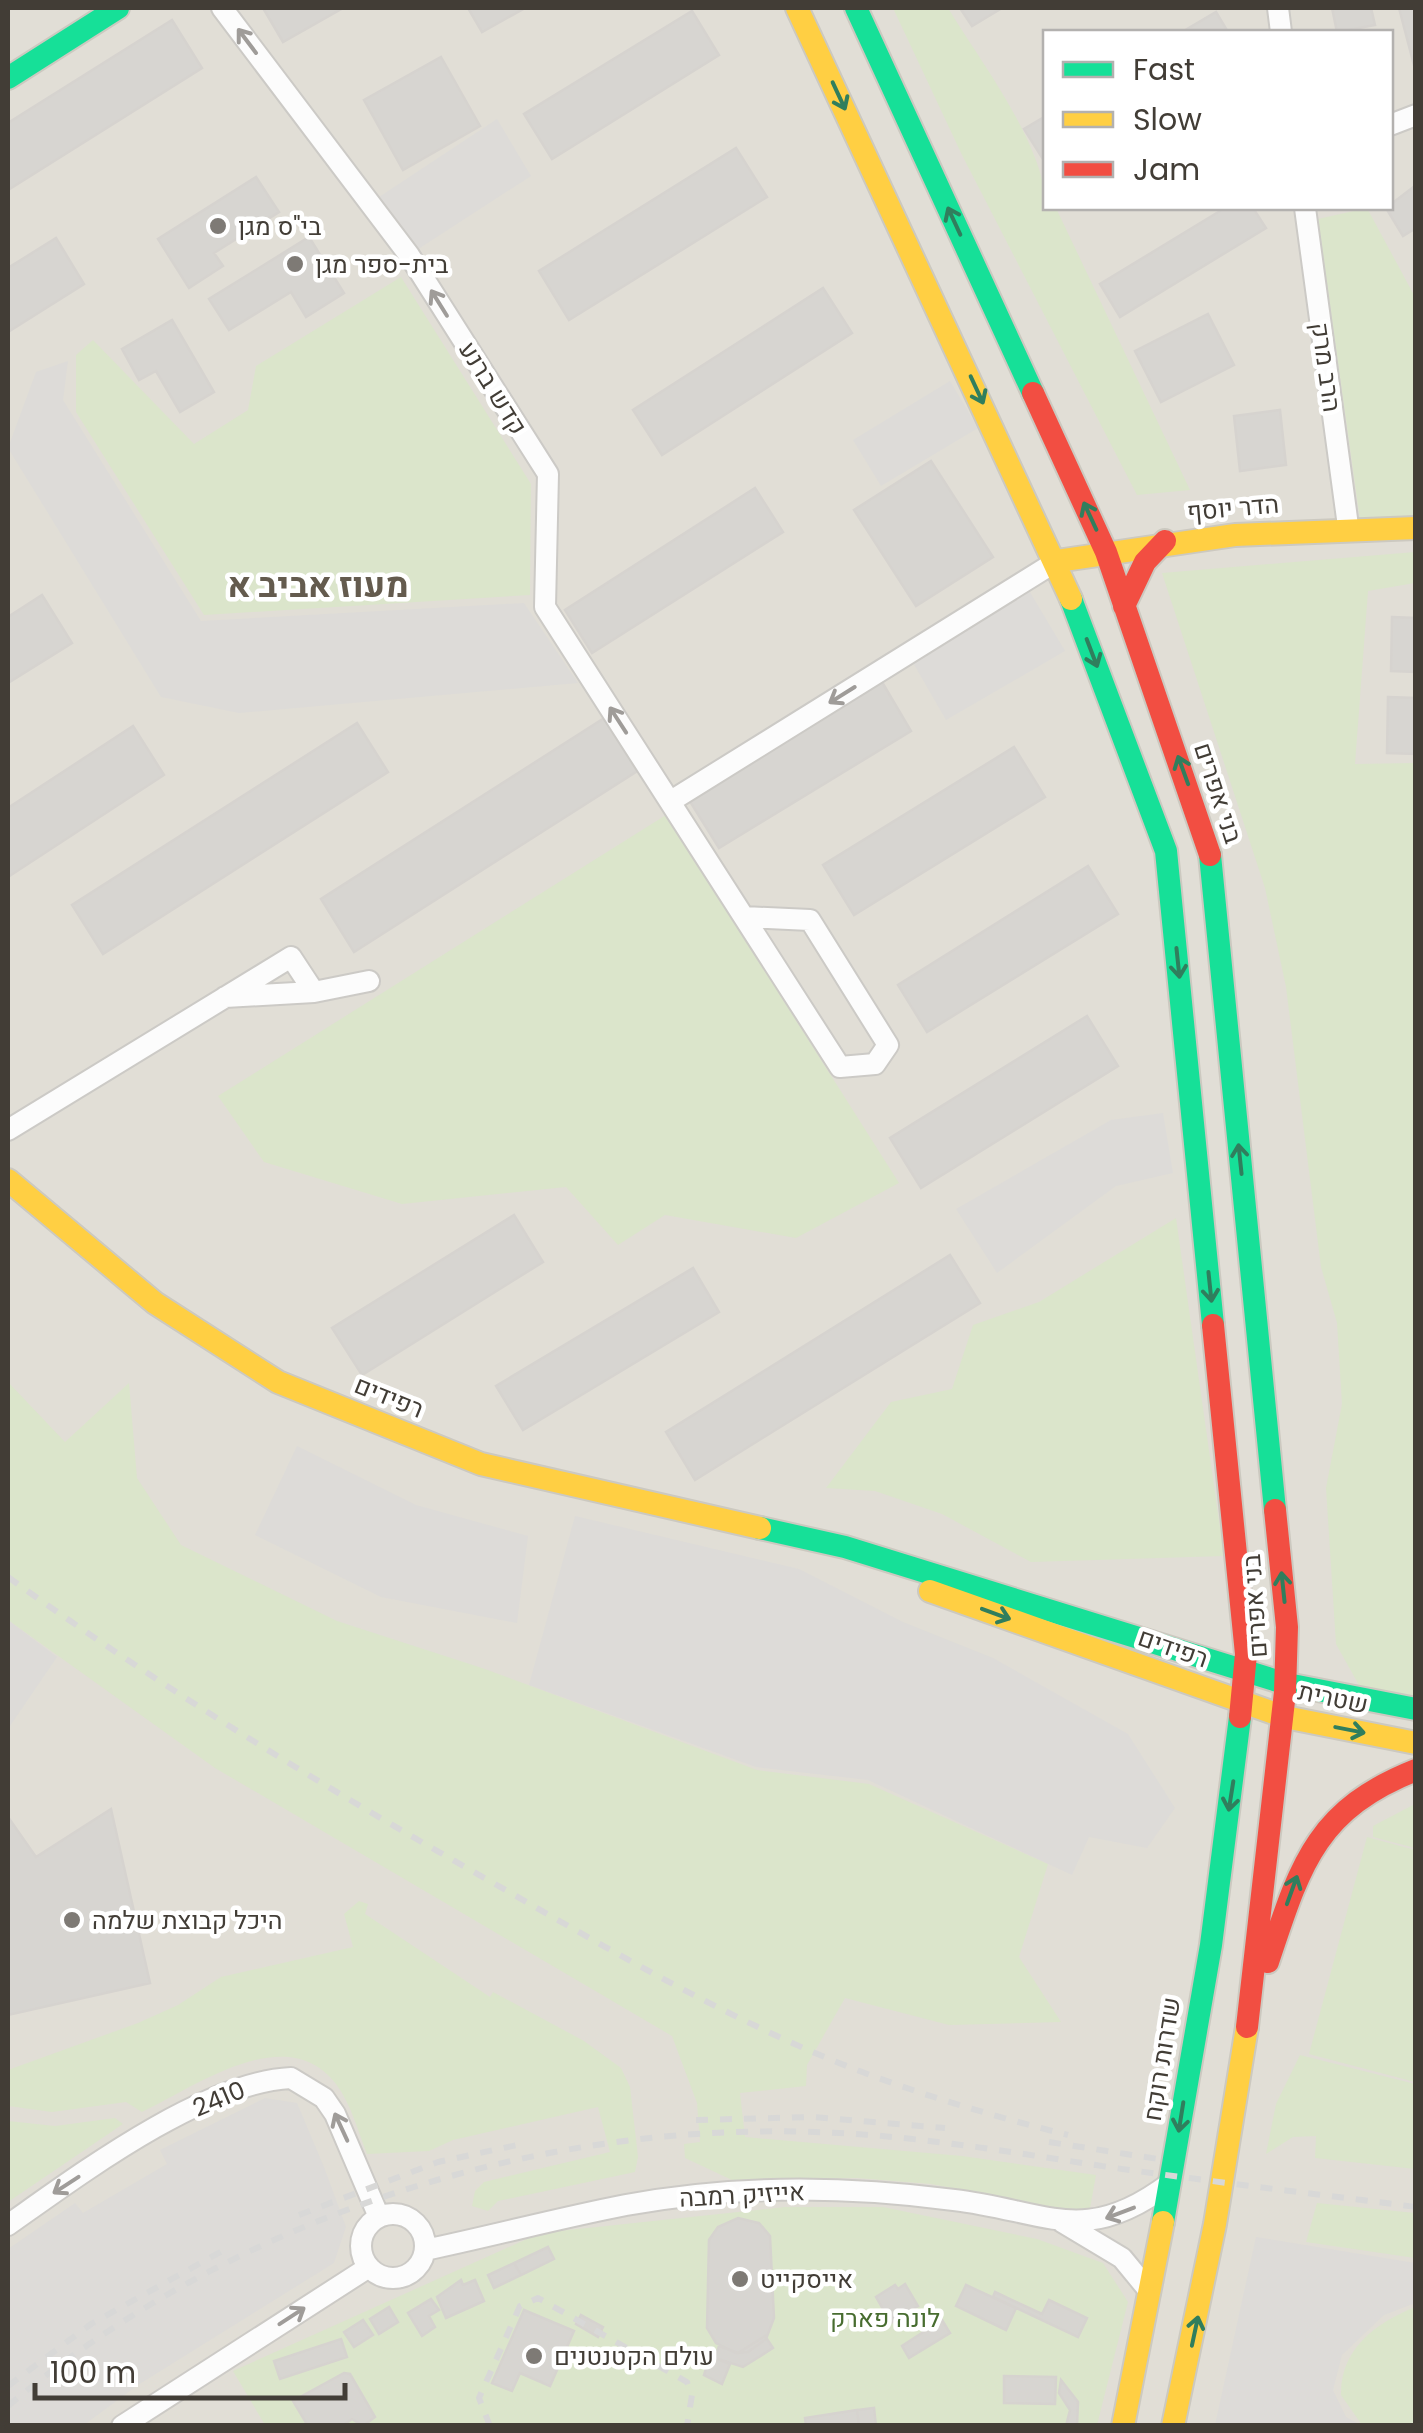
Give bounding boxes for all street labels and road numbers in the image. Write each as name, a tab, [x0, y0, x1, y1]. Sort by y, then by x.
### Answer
street label: הרב מרק	[1302, 320, 1350, 414]
street label: קדש ברנע	[451, 335, 535, 441]
street label: הדר יוסף	[1185, 487, 1281, 529]
street label: בני אפרים	[1185, 738, 1251, 848]
street label: רפידים	[349, 1367, 429, 1427]
street label: בני אפרים	[1234, 1553, 1276, 1659]
street label: רפידים	[1133, 1620, 1213, 1676]
street label: שטרית	[1295, 1674, 1371, 1722]
street label: שדרות רוקח	[1135, 1994, 1189, 2124]
street label: 2410	[187, 2072, 251, 2126]
street label: אייזיק רמבה	[678, 2174, 806, 2216]

